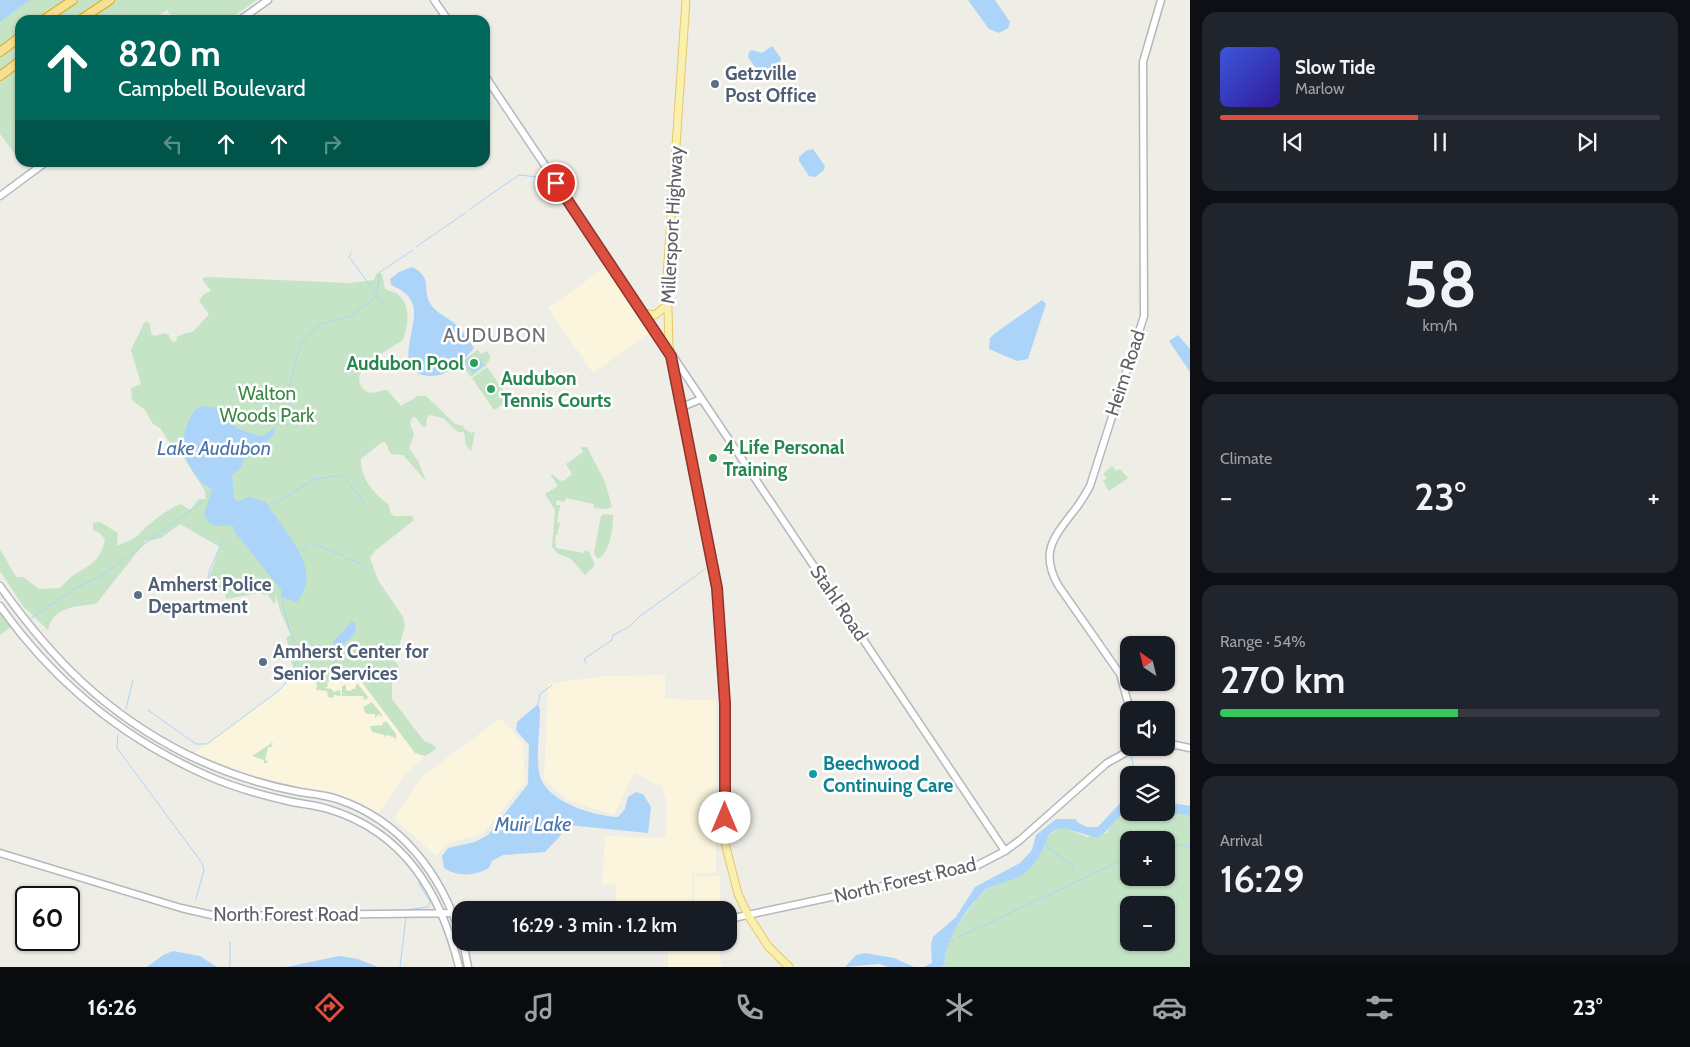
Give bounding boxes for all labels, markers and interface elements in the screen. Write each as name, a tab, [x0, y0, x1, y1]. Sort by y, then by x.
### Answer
text: 820 m	[118, 32, 221, 75]
icon: ahead	[35, 35, 100, 100]
text: Slow Tide	[1295, 56, 1375, 79]
place label: Getzville Post Office	[725, 62, 816, 107]
text: Campbell Boulevard	[118, 75, 306, 102]
marker: Getzville Post Office	[709, 78, 721, 90]
text: Marlow	[1295, 79, 1345, 98]
icon: previous	[1279, 128, 1307, 156]
icon: pause	[1426, 128, 1454, 156]
icon: next	[1573, 128, 1601, 156]
icon: left	[159, 130, 187, 158]
icon: ahead	[212, 130, 240, 158]
icon: ahead	[265, 130, 293, 158]
icon: right	[318, 130, 346, 158]
street label: Millersport Highway	[656, 145, 688, 305]
pin	[535, 162, 577, 204]
icon: arrive	[542, 169, 570, 197]
text: 58	[1403, 244, 1477, 323]
text: km/h	[1422, 316, 1458, 335]
district label: AUDUBON	[443, 323, 547, 347]
street label: Heim Road	[1100, 327, 1150, 419]
place label: Audubon Pool	[346, 352, 464, 375]
marker: Audubon Pool	[468, 357, 480, 369]
place label: Audubon Tennis Courts	[501, 367, 611, 412]
park label: Walton Woods Park	[219, 382, 315, 427]
marker: Audubon Tennis Courts	[485, 383, 497, 395]
water label: Lake Audubon	[157, 436, 271, 460]
place label: 4 Life Personal Training	[723, 436, 845, 481]
text: Climate	[1220, 449, 1272, 468]
marker: 4 Life Personal Training	[707, 452, 719, 464]
text: 23°	[1414, 473, 1466, 520]
text: −	[1220, 480, 1232, 514]
text: +	[1648, 480, 1660, 514]
street label: Stahl Road	[805, 561, 873, 645]
place label: Amherst Police Department	[148, 573, 272, 618]
marker: Amherst Police Department	[132, 589, 144, 601]
text: Range · 54%	[1220, 632, 1306, 651]
north arrow	[1120, 636, 1175, 691]
map controls	[1120, 636, 1175, 951]
place label: Amherst Center for Senior Services	[273, 640, 429, 685]
marker: Amherst Center for Senior Services	[257, 656, 269, 668]
text: 270 km	[1220, 656, 1345, 703]
button: sound	[1120, 701, 1175, 756]
place label: Beechwood Continuing Care	[823, 752, 954, 797]
button: layers	[1120, 766, 1175, 821]
marker: Beechwood Continuing Care	[807, 768, 819, 780]
position arrow	[698, 791, 750, 843]
water label: Muir Lake	[494, 812, 571, 836]
button: +	[1120, 831, 1175, 886]
text: Arrival	[1220, 831, 1263, 850]
street label: North Forest Road	[832, 852, 978, 908]
text: 16:29	[1220, 855, 1305, 902]
speed limit sign: 60	[15, 886, 80, 951]
button: −	[1120, 896, 1175, 951]
street label: North Forest Road	[213, 903, 359, 926]
text: 16:29 · 3 min · 1.2 km	[512, 914, 677, 937]
icon: directions	[312, 990, 347, 1025]
icon: music	[522, 990, 557, 1025]
icon: phone	[732, 990, 767, 1025]
icon: climate	[942, 990, 977, 1025]
icon: car	[1152, 990, 1187, 1025]
icon: filters	[1362, 990, 1397, 1025]
text: 16:26	[88, 994, 137, 1021]
text: 23°	[1573, 994, 1602, 1021]

